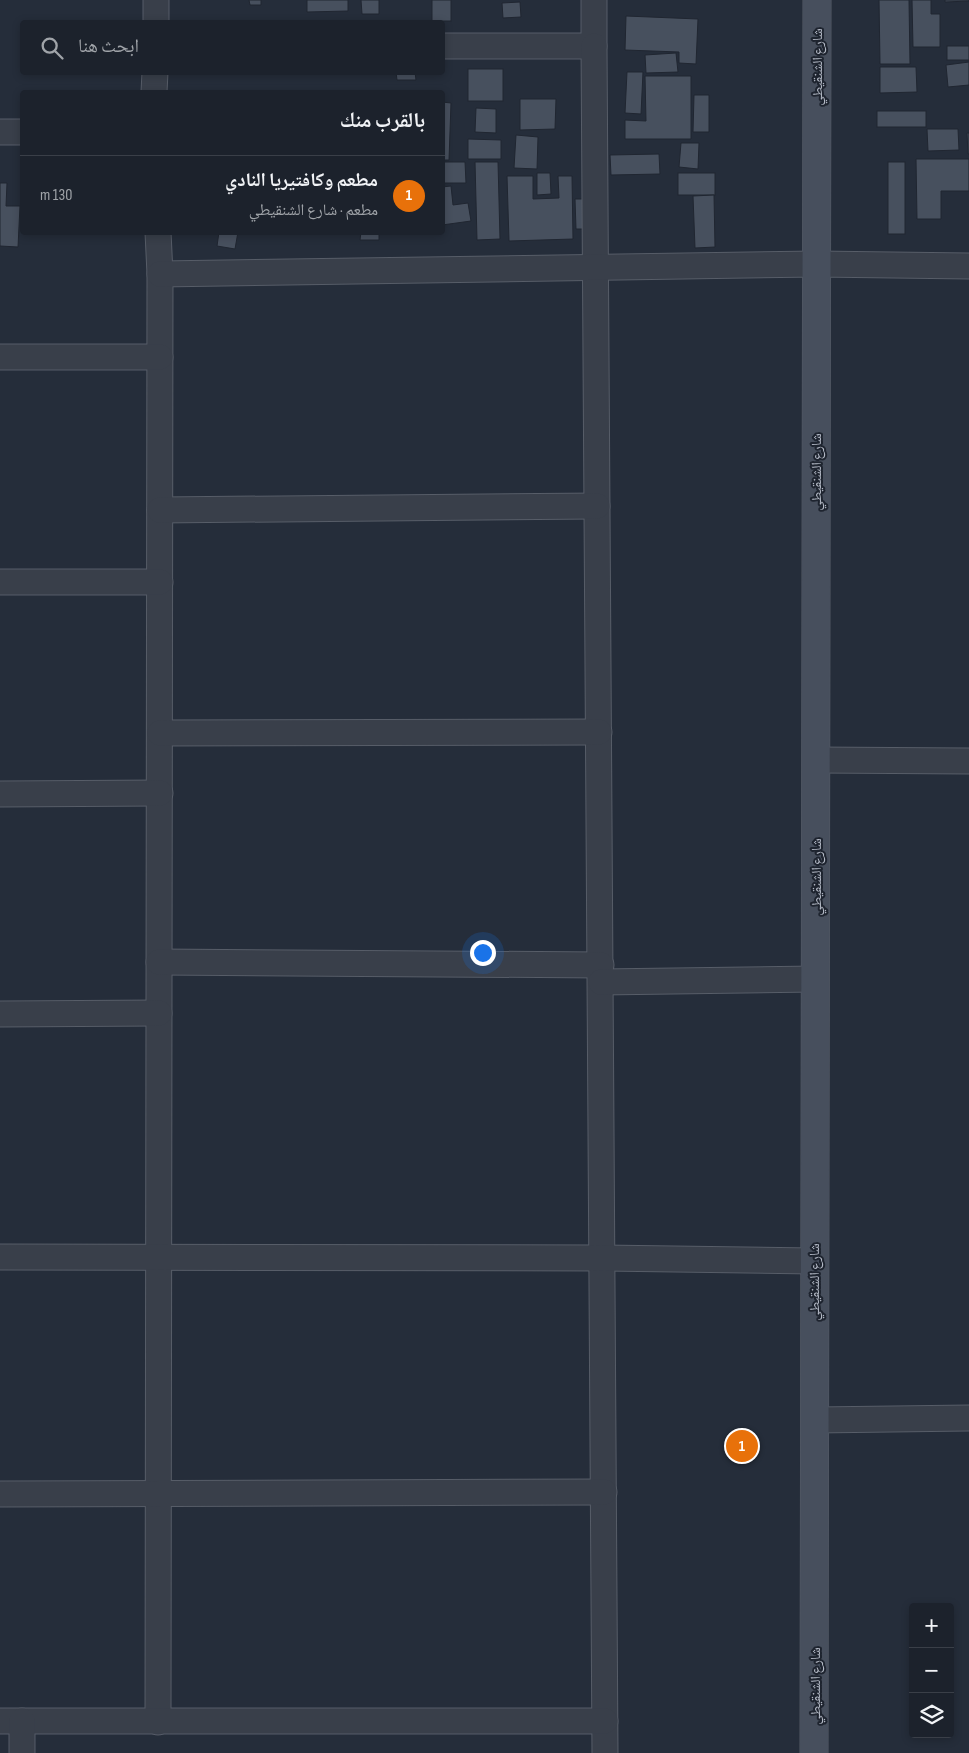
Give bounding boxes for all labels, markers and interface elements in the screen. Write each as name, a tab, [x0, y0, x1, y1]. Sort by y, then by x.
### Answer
search box	[20, 20, 445, 75]
street label: شارع الشنقيطي	[809, 28, 828, 106]
icon: search	[38, 34, 66, 62]
text: ابحث هنا	[78, 35, 139, 58]
text: بالقرب منك	[340, 108, 425, 133]
text: مطعم وكافتيريا النادي	[225, 169, 378, 192]
text: 130 m	[40, 186, 72, 205]
text: 1	[406, 186, 412, 205]
text: مطعم · شارع الشنقيطي	[249, 201, 378, 220]
street label: شارع الشنقيطي	[808, 433, 827, 511]
street label: شارع الشنقيطي	[808, 838, 827, 916]
your location	[470, 940, 496, 966]
street label: شارع الشنقيطي	[806, 1243, 825, 1321]
pin: 1	[726, 1427, 758, 1465]
map controls	[909, 1603, 954, 1738]
button: +	[909, 1603, 954, 1648]
street label: شارع الشنقيطي	[807, 1647, 826, 1725]
button: −	[909, 1648, 954, 1693]
button: layers	[909, 1693, 954, 1738]

